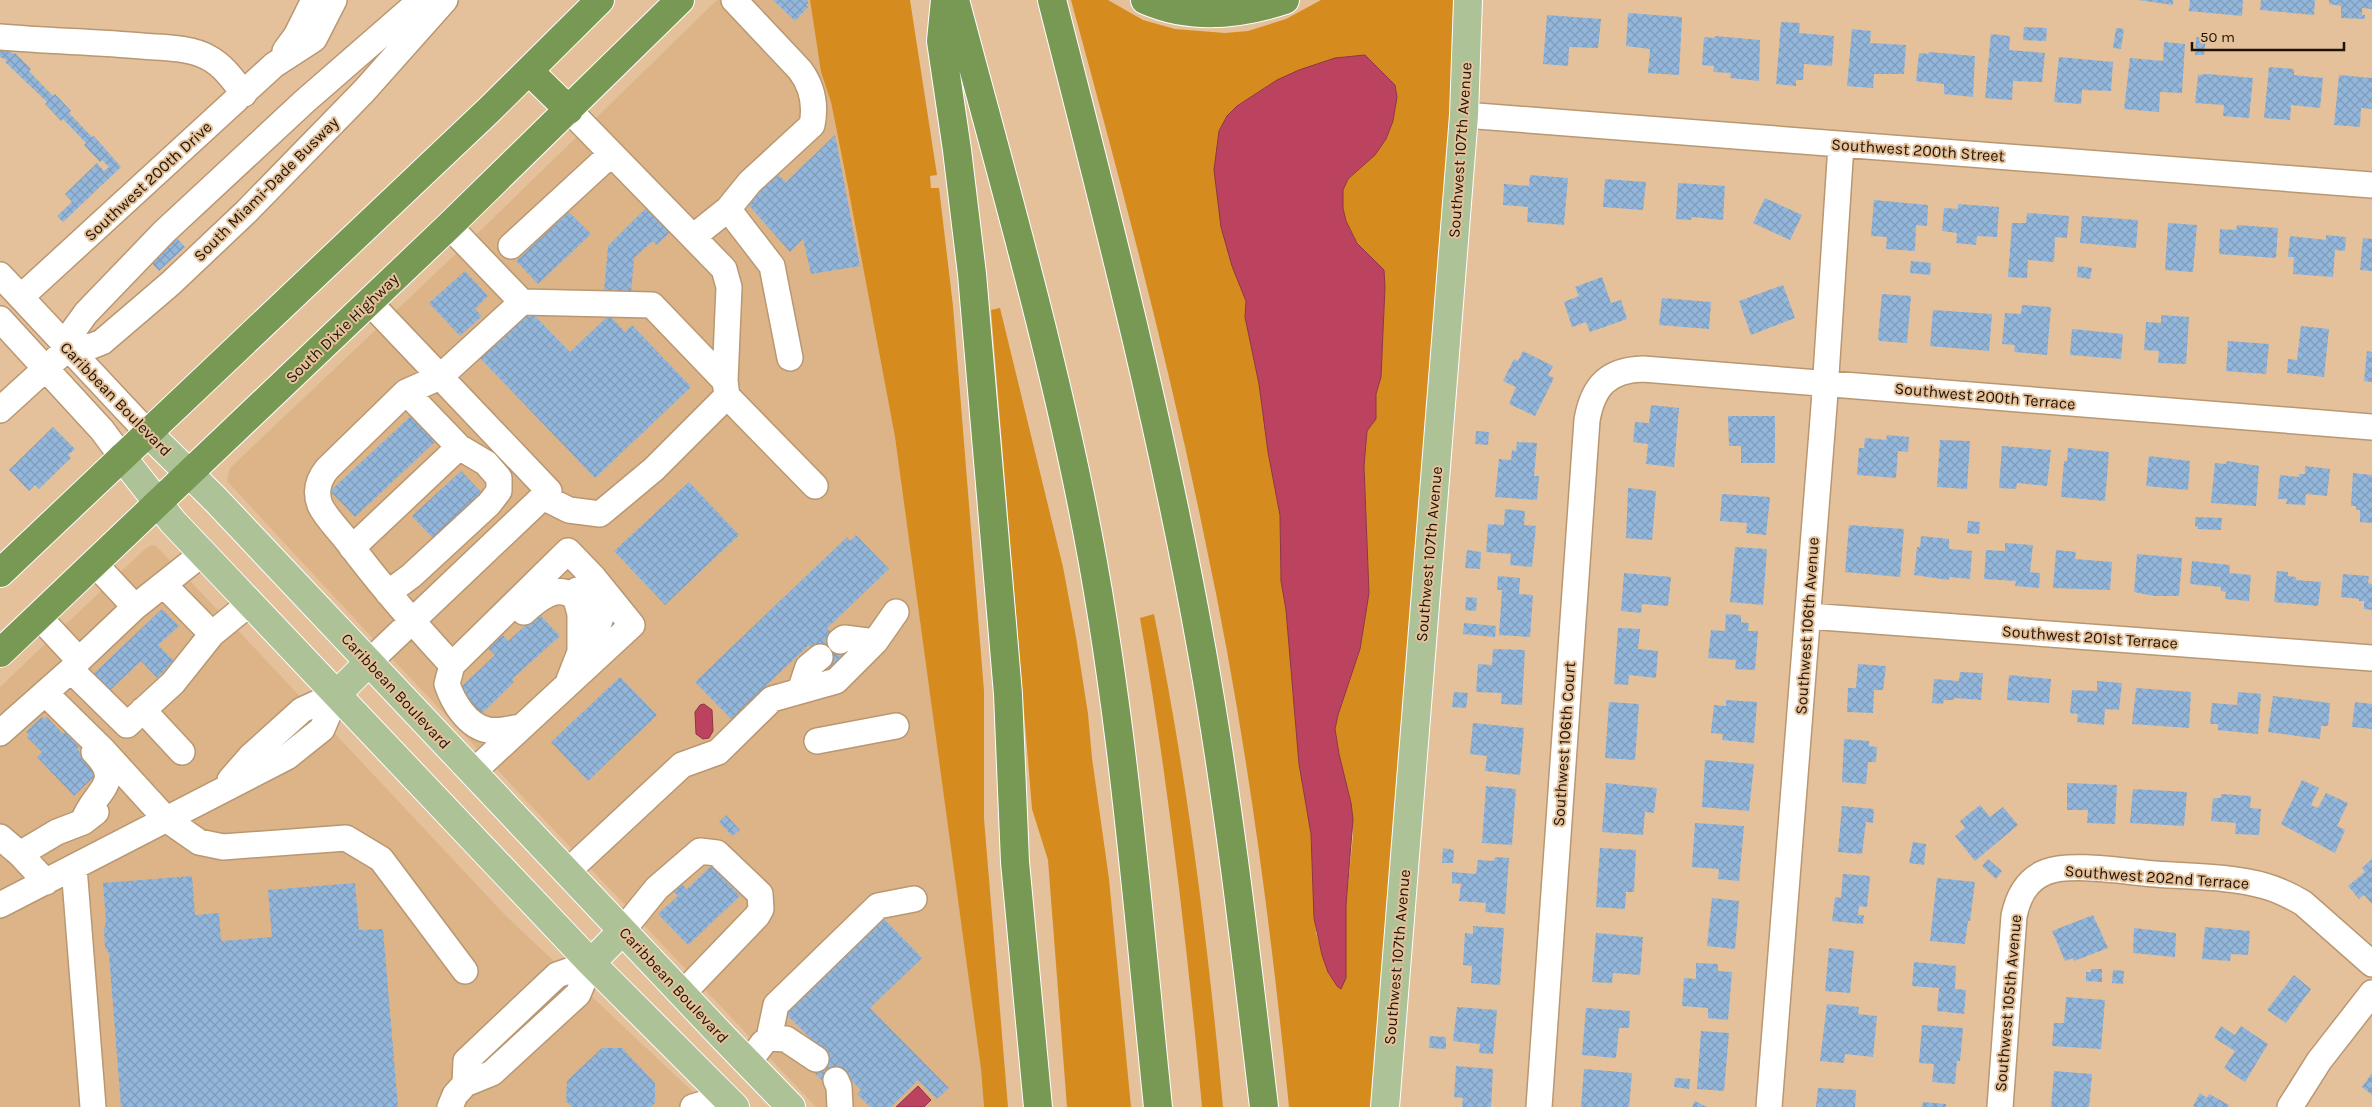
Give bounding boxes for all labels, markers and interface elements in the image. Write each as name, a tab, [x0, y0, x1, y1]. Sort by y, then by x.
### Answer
scale bar	[2192, 20, 2344, 52]
text: 50 m	[2200, 28, 2235, 46]
street label: Southwest 107th Avenue	[1444, 61, 1476, 239]
street label: South Miami-Dade Busway	[190, 112, 343, 265]
street label: Southwest 200th Drive	[80, 117, 216, 245]
street label: Southwest 200th Street	[1831, 134, 2005, 166]
street label: South Dixie Highway	[281, 269, 403, 387]
street label: Caribbean Boulevard	[56, 338, 176, 460]
street label: Southwest 200th Terrace	[1894, 379, 2076, 413]
street label: Southwest 107th Avenue	[1412, 465, 1446, 643]
street label: Southwest 106th Avenue	[1791, 537, 1823, 715]
street label: Southwest 201st Terrace	[2002, 621, 2178, 653]
street label: Caribbean Boulevard	[337, 629, 455, 753]
street label: Southwest 106th Court	[1549, 661, 1579, 827]
street label: Southwest 202nd Terrace	[2064, 861, 2250, 893]
street label: Southwest 107th Avenue	[1380, 868, 1414, 1046]
street label: Southwest 105th Avenue	[1991, 914, 2025, 1092]
street label: Caribbean Boulevard	[615, 923, 733, 1047]

